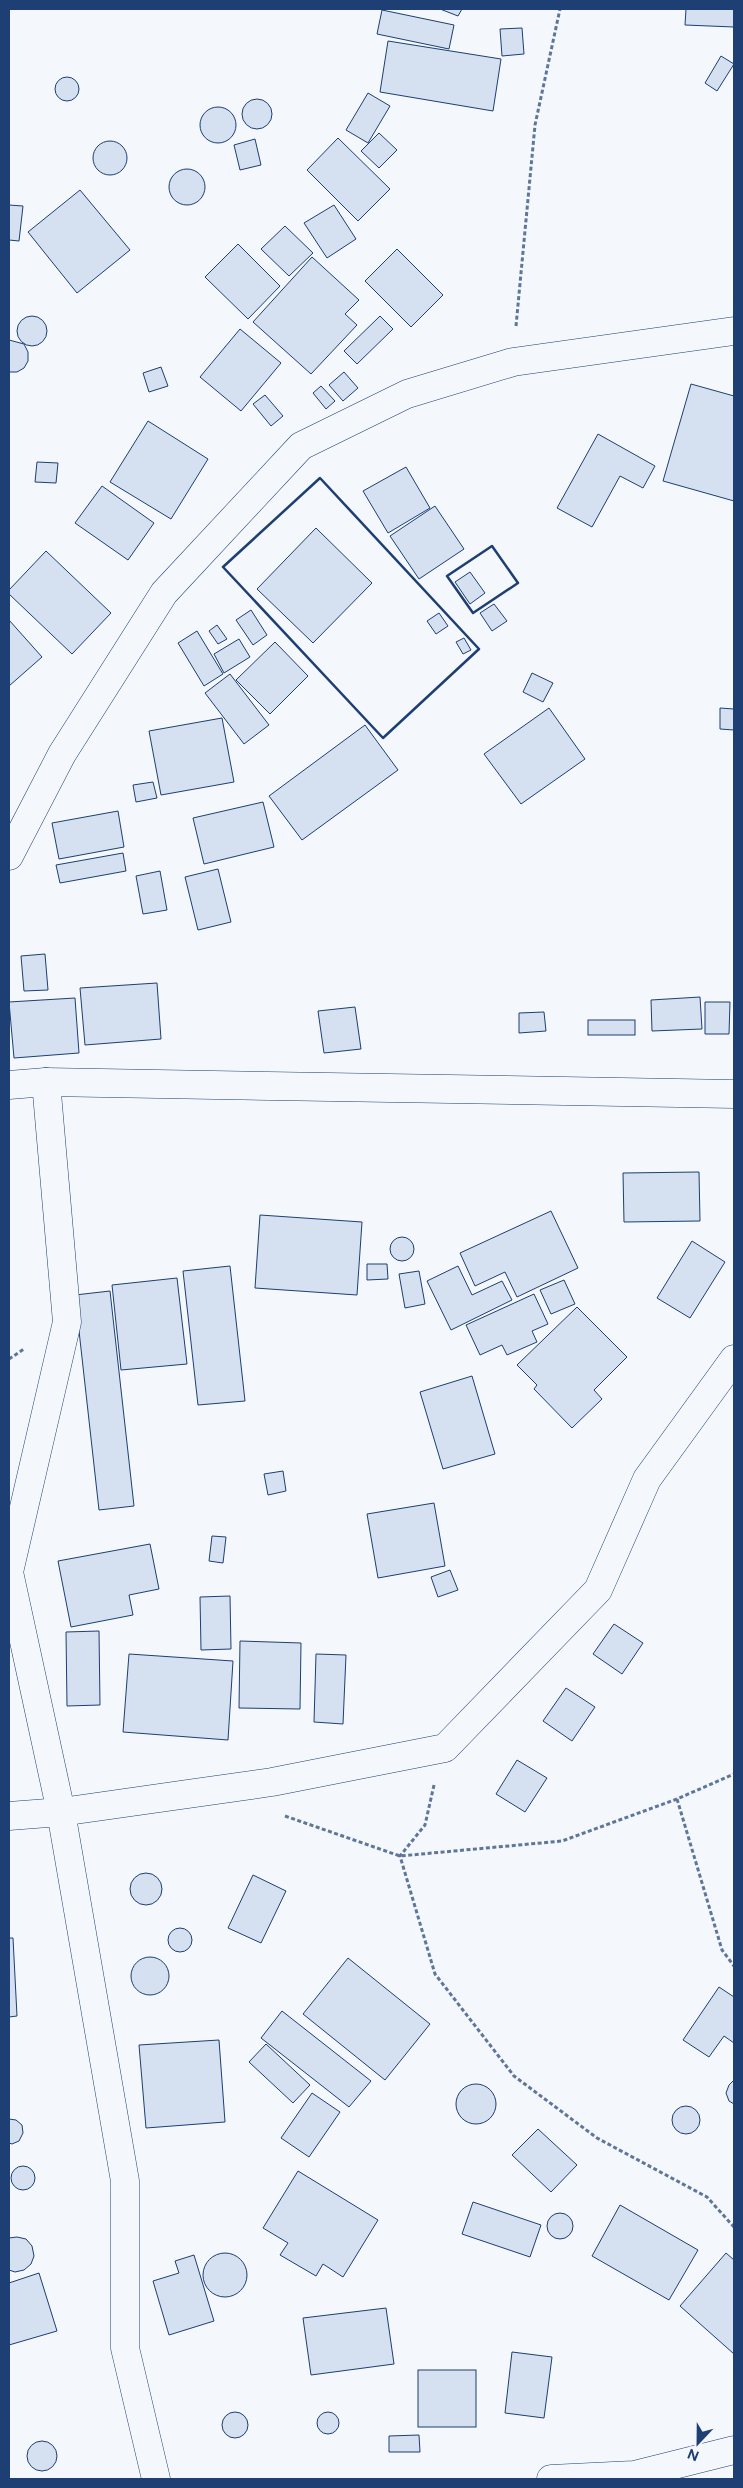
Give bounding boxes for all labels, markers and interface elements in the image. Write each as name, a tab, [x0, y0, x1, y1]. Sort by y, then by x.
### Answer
north arrow	[673, 2418, 723, 2468]
text: N	[685, 2445, 702, 2464]

